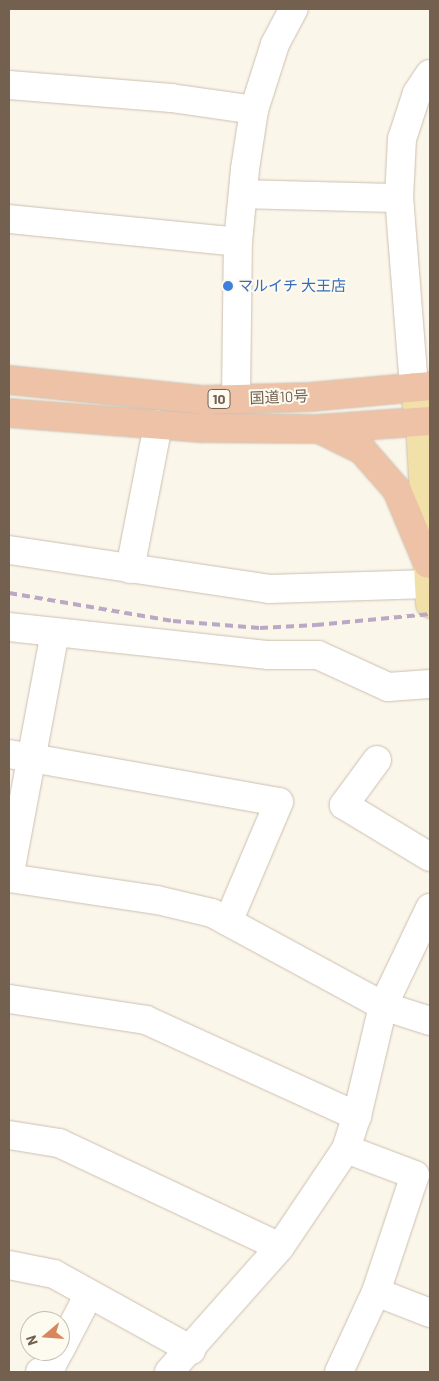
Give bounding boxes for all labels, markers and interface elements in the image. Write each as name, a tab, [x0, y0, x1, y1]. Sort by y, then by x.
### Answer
place label: マルイチ 大王店	[238, 277, 346, 295]
marker: マルイチ 大王店	[222, 280, 234, 292]
street label: 国道10号	[249, 387, 309, 407]
road number: 10	[206, 388, 232, 410]
north arrow	[20, 1311, 70, 1361]
text: N	[22, 1333, 41, 1348]

